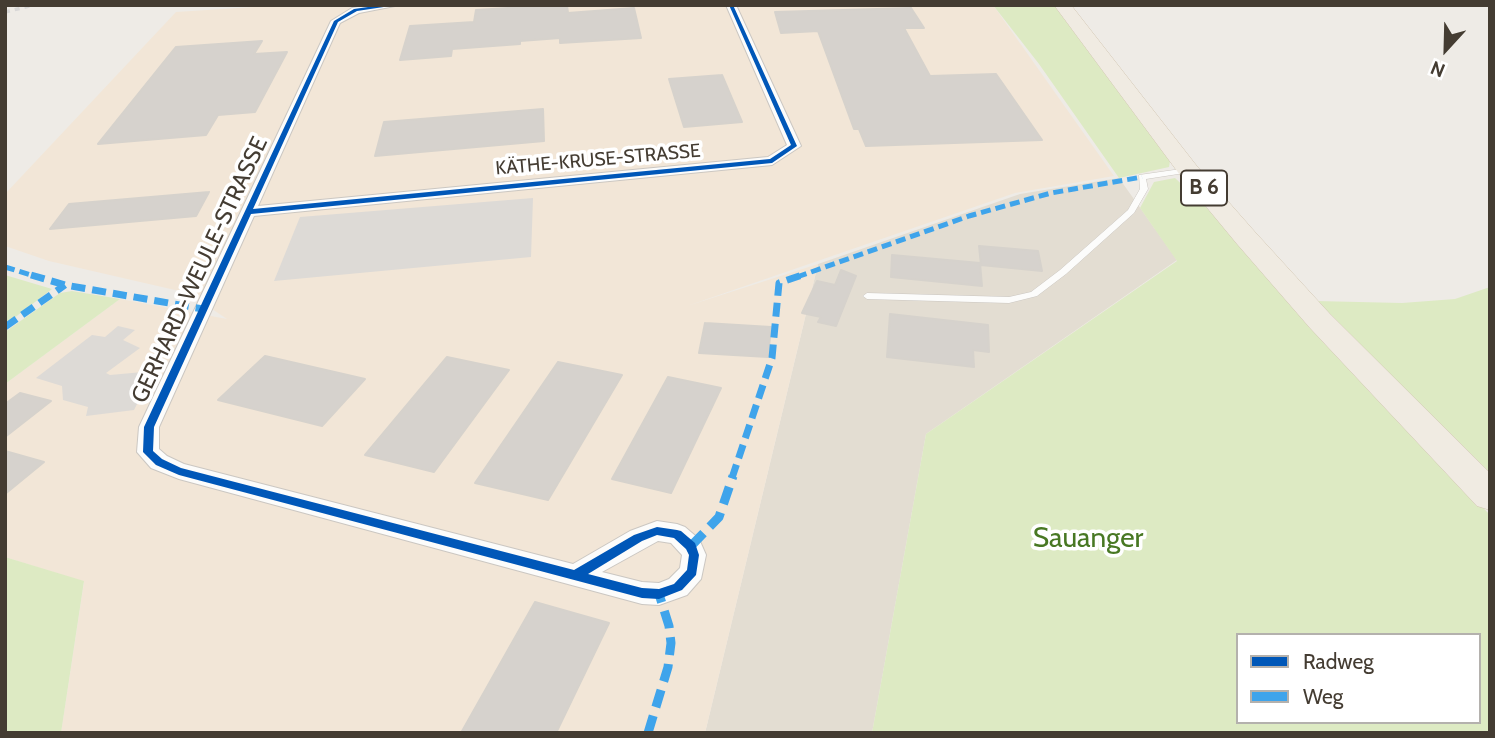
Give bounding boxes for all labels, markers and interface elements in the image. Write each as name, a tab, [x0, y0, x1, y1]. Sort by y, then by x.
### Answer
north arrow	[1411, 14, 1481, 84]
text: N	[1427, 56, 1448, 82]
street label: GERHARD-WEULE-STRASSE	[126, 133, 274, 407]
street label: KÄTHE-KRUSE-STRASSE	[495, 140, 701, 180]
road number: B 6	[1181, 170, 1227, 206]
park label: Sauanger	[1033, 522, 1143, 556]
legend	[1236, 633, 1481, 724]
text: Radweg	[1303, 649, 1374, 674]
text: Weg	[1303, 684, 1343, 709]

